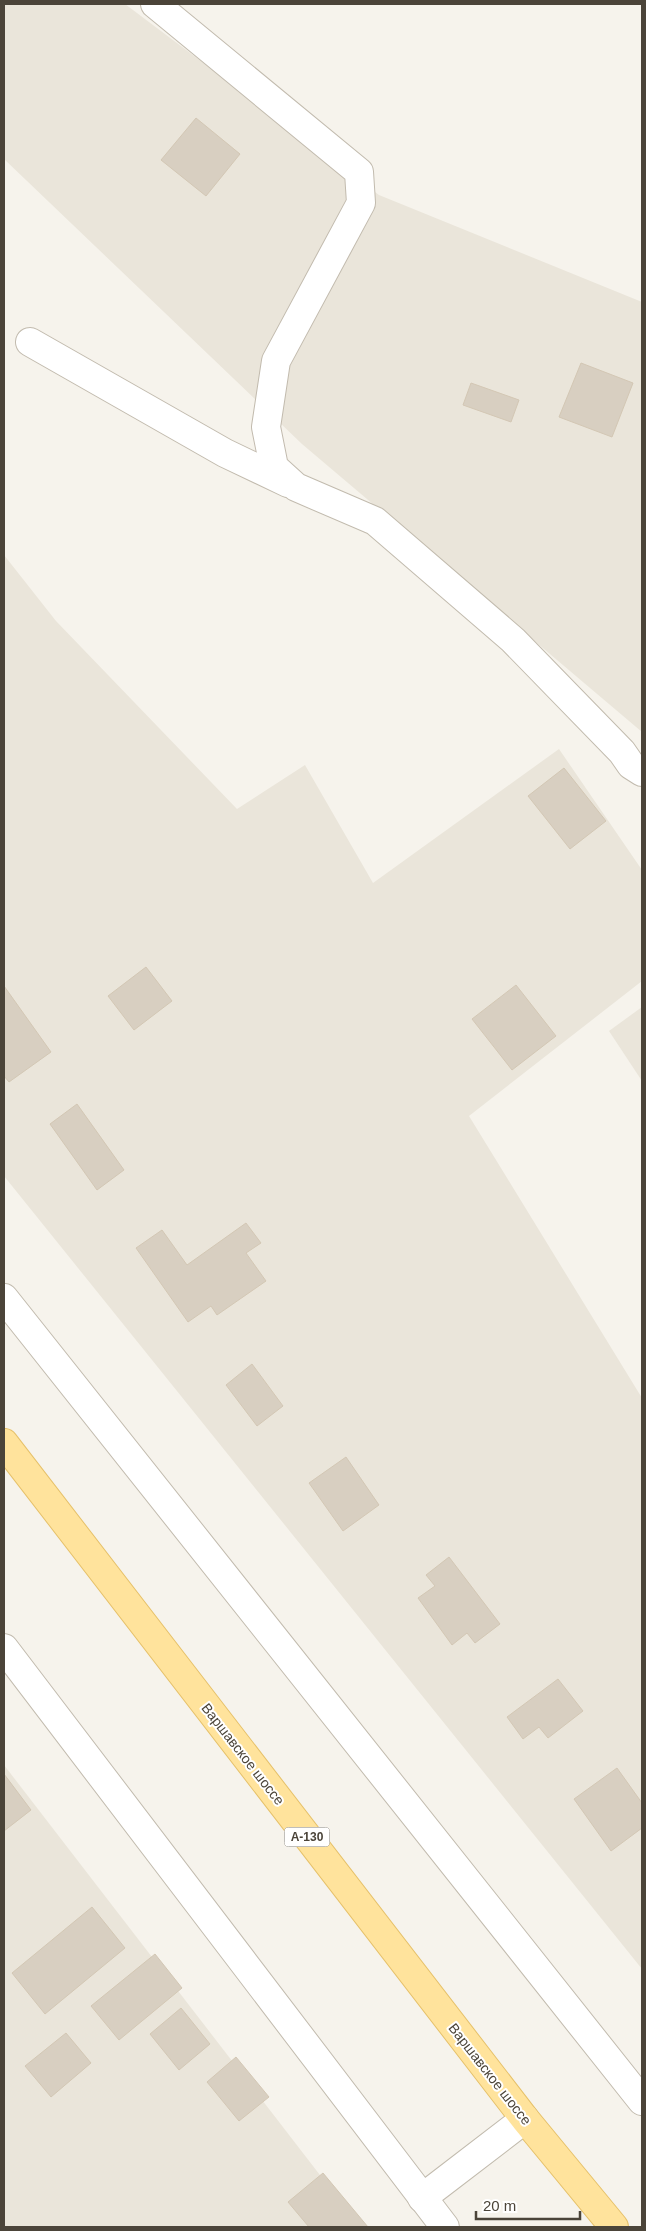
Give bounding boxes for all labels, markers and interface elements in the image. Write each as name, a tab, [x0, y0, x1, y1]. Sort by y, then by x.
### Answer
street label: Варшавское шоссе	[198, 1700, 288, 1808]
road number: А-130	[284, 1828, 330, 1846]
street label: Варшавское шоссе	[445, 2020, 535, 2128]
scale bar	[476, 2188, 580, 2220]
text: 20 m	[483, 2197, 516, 2214]

